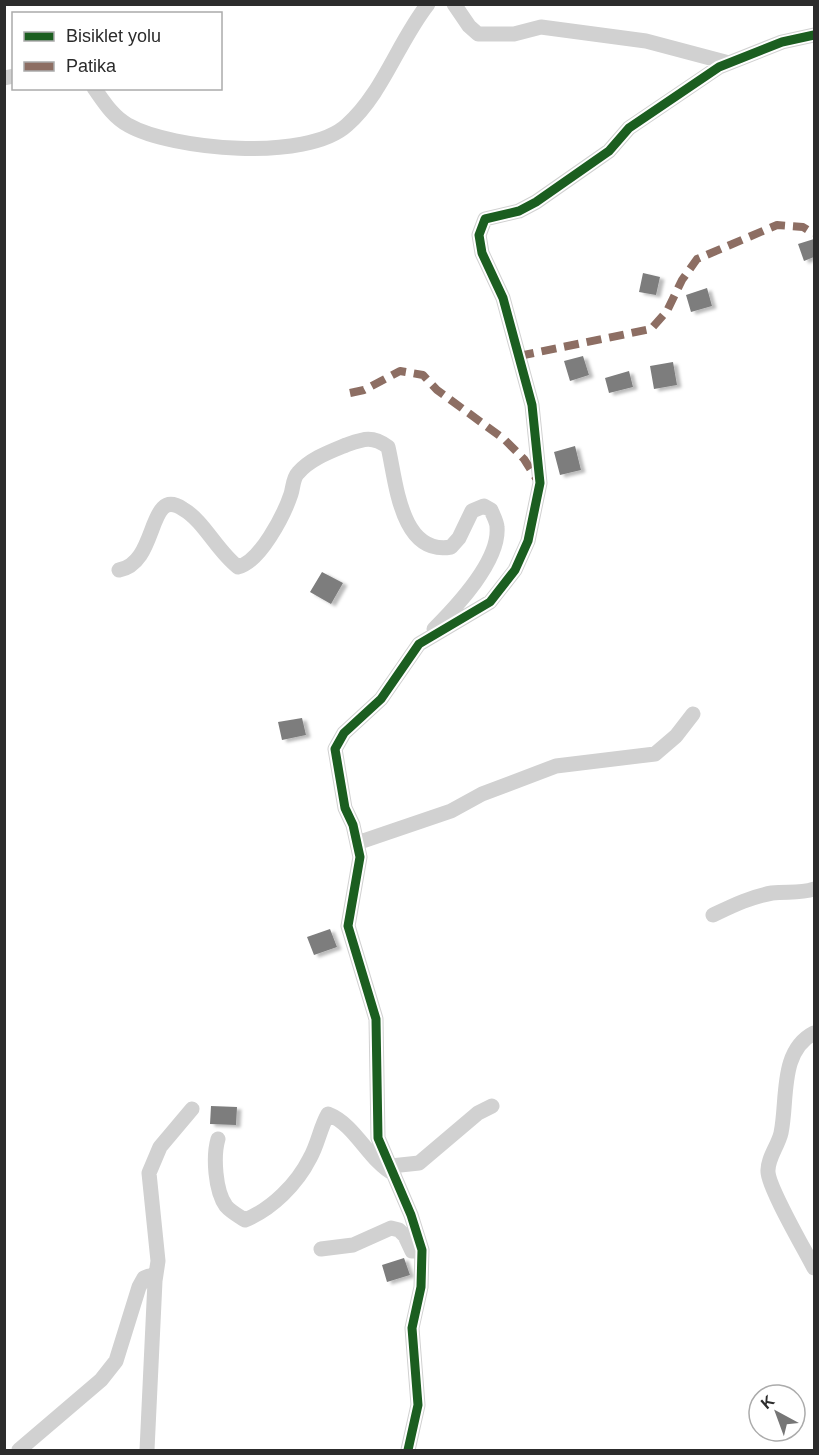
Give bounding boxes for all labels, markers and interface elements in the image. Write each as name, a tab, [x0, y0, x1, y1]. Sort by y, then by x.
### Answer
legend	[12, 12, 222, 90]
text: Bisiklet yolu	[66, 26, 161, 46]
text: Patika	[66, 56, 117, 76]
north arrow	[747, 1383, 807, 1443]
text: K	[758, 1392, 778, 1412]

